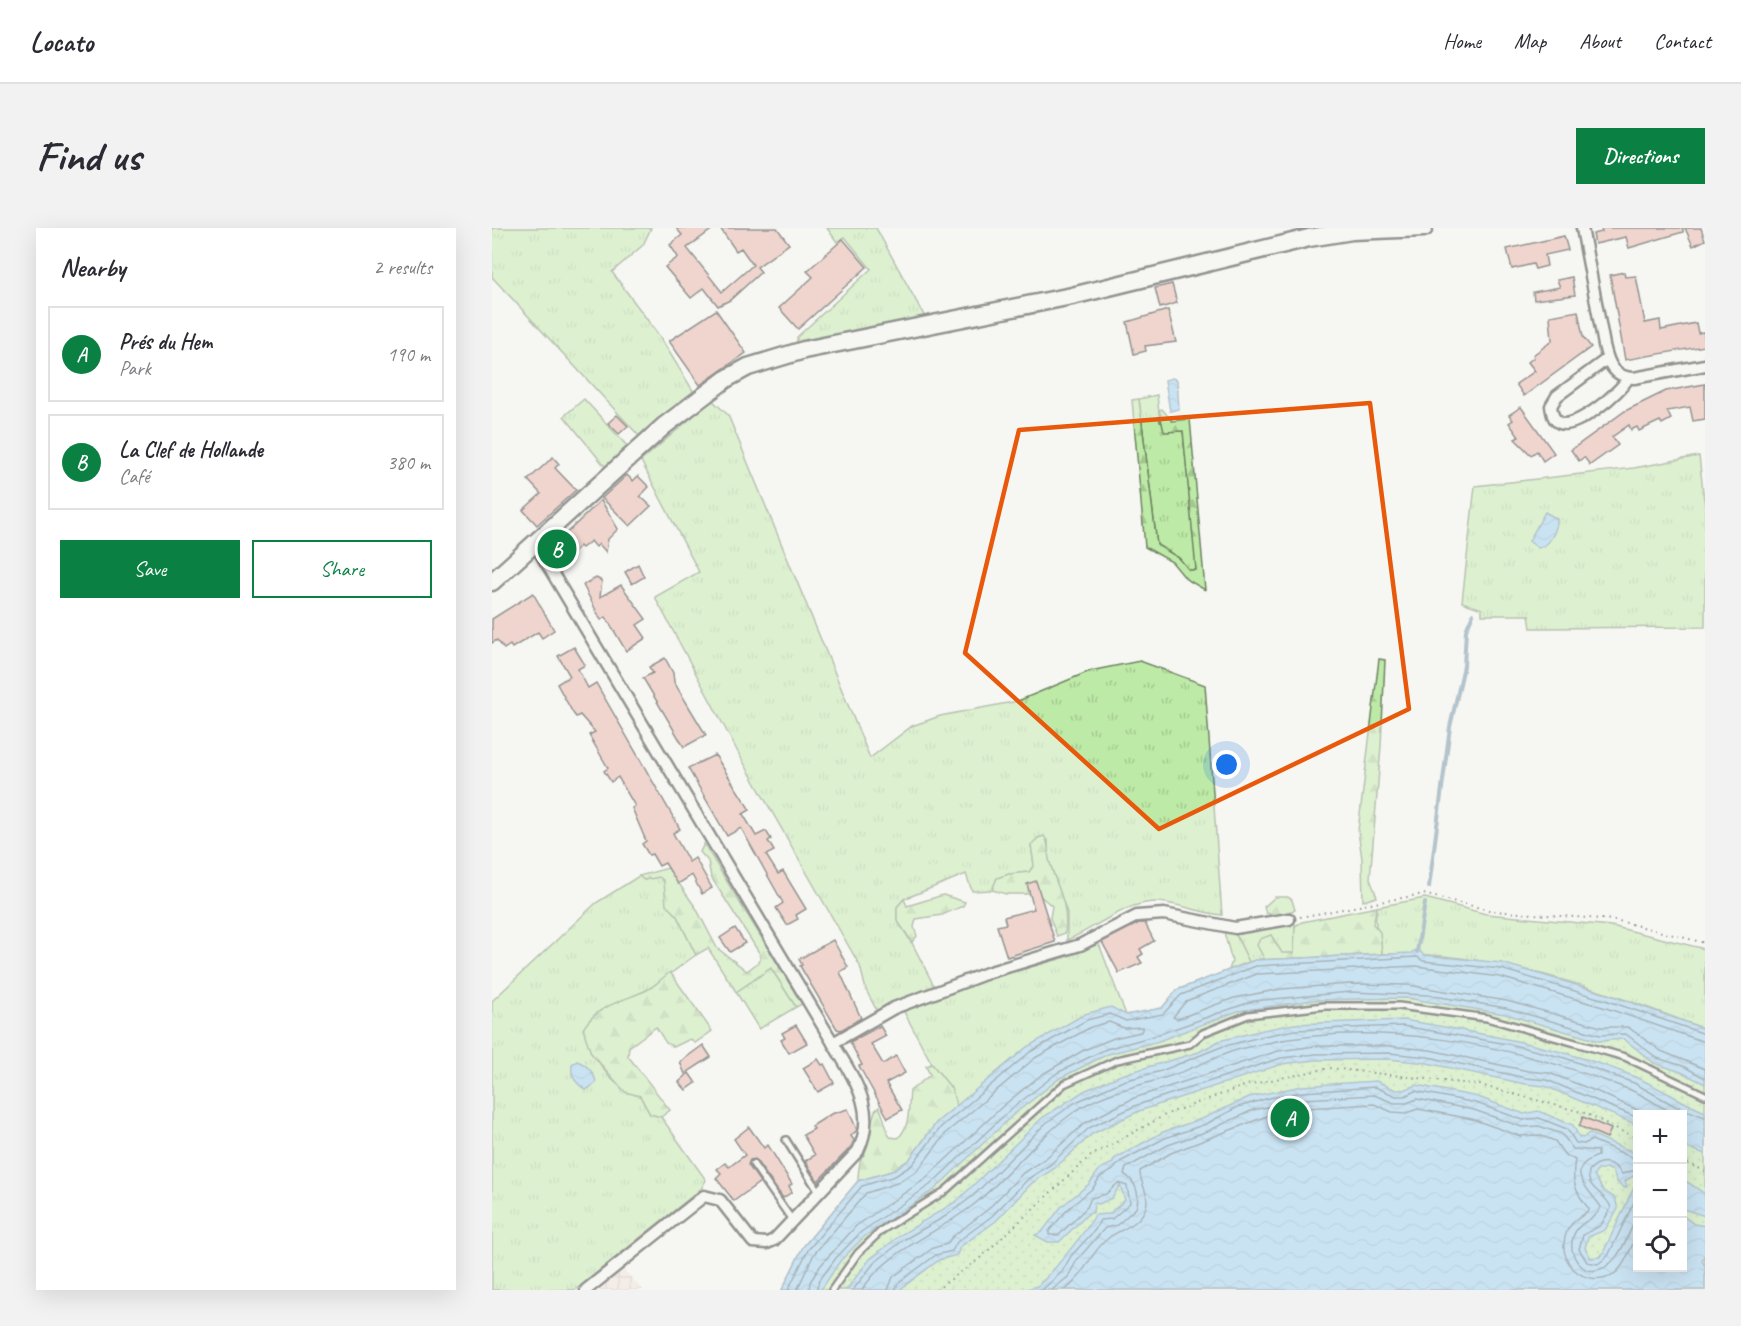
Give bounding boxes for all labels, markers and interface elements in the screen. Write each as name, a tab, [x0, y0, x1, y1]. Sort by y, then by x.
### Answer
text: Locato	[30, 24, 93, 59]
text: Home	[1443, 28, 1481, 54]
text: Map	[1514, 28, 1546, 54]
text: About	[1579, 28, 1621, 54]
text: Contact	[1654, 28, 1711, 54]
button: Directions	[1576, 128, 1705, 184]
text: Find us	[36, 130, 141, 183]
text: Nearby	[60, 251, 125, 284]
text: 2 results	[373, 255, 432, 280]
text: Prés du Hem	[119, 328, 212, 356]
text: A	[76, 342, 87, 367]
text: 190 m	[387, 342, 430, 367]
text: Park	[119, 356, 151, 381]
text: La Clef de Hollande	[119, 436, 263, 464]
text: B	[76, 450, 87, 475]
text: 380 m	[387, 450, 430, 475]
text: Café	[119, 464, 150, 489]
pin: B	[538, 526, 576, 572]
button: Save	[60, 540, 240, 598]
button: Share	[252, 540, 432, 598]
your location	[1212, 750, 1241, 779]
pin: A	[1270, 1096, 1310, 1140]
map controls	[1633, 1110, 1687, 1272]
button: +	[1633, 1110, 1687, 1164]
button: −	[1633, 1164, 1687, 1218]
button: locate	[1633, 1218, 1687, 1272]

